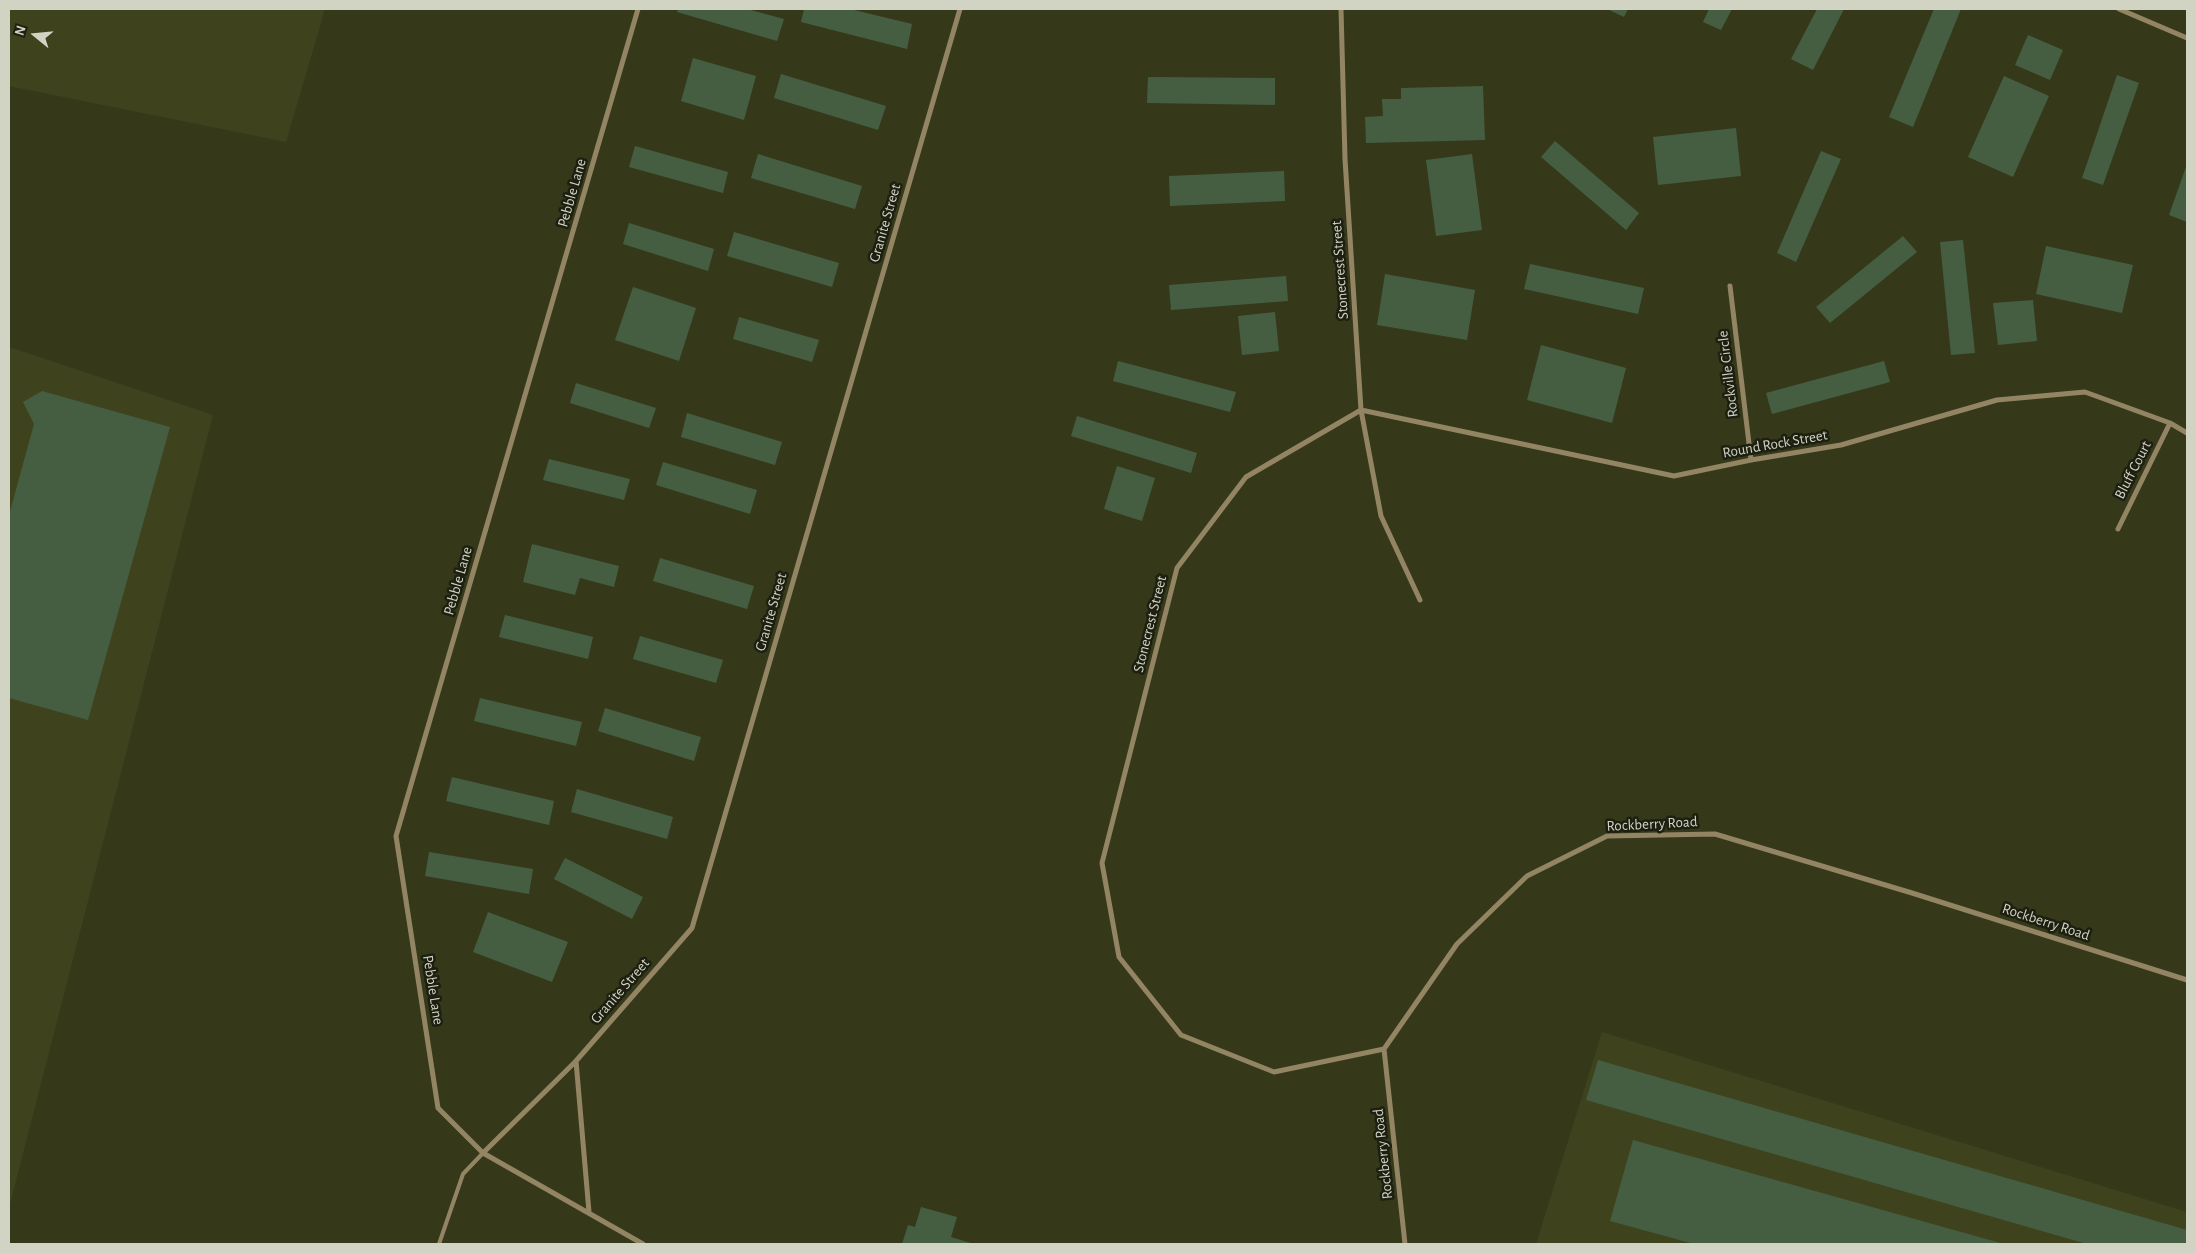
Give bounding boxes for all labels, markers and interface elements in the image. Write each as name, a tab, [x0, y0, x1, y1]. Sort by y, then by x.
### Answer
north arrow	[10, 10, 60, 60]
text: N	[13, 24, 29, 37]
street label: Pebble Lane	[554, 157, 590, 229]
street label: Granite Street	[865, 182, 905, 264]
street label: Stonecrest Street	[1328, 220, 1352, 320]
street label: Rockville Circle	[1714, 330, 1742, 418]
street label: Round Rock Street	[1721, 426, 1829, 462]
street label: Bluff Court	[2111, 438, 2155, 502]
street label: Pebble Lane	[440, 545, 476, 617]
street label: Granite Street	[751, 571, 791, 653]
street label: Stonecrest Street	[1129, 574, 1171, 674]
street label: Rockberry Road	[1606, 813, 1698, 835]
street label: Rockberry Road	[2000, 899, 2092, 945]
street label: Pebble Lane	[419, 954, 447, 1026]
street label: Granite Street	[587, 955, 653, 1027]
street label: Rockberry Road	[1369, 1108, 1397, 1200]

